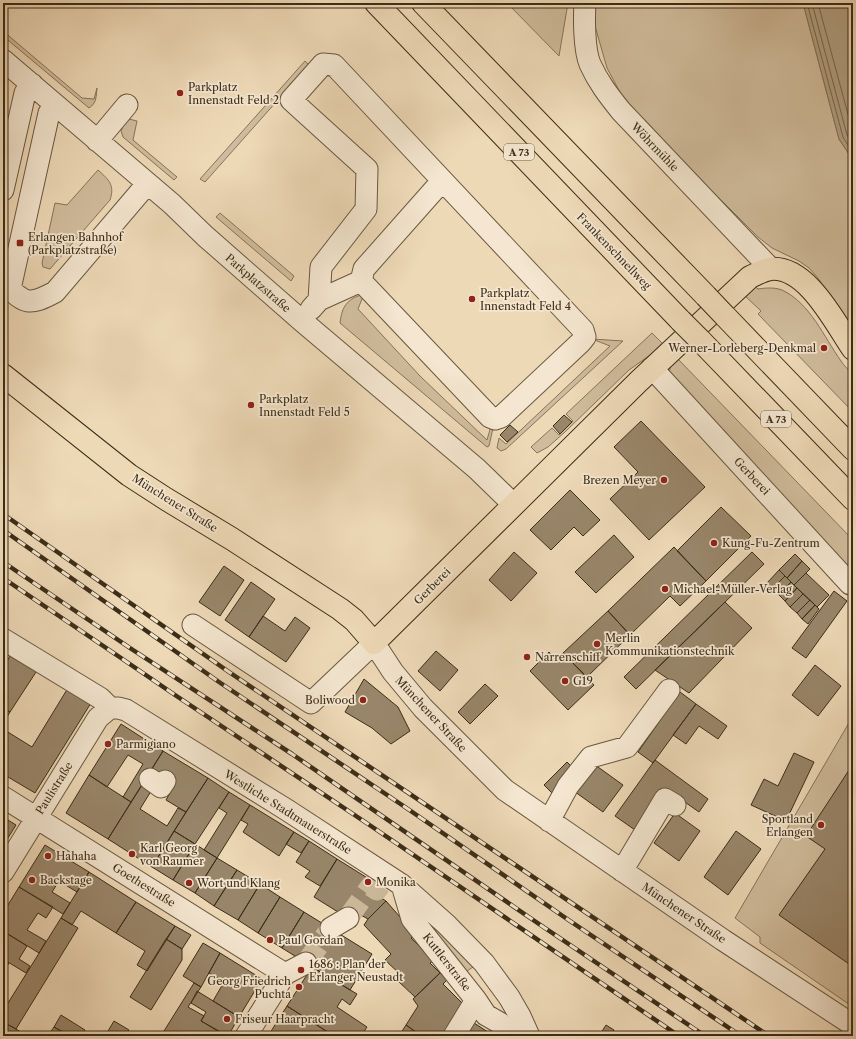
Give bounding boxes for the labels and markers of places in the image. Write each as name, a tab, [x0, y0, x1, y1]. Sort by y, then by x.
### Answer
place label: Parkplatz Innenstadt Feld 2	[188, 80, 279, 107]
marker: Parkplatz Innenstadt Feld 2	[175, 88, 185, 98]
place label: Erlangen Bahnhof (Parkplatzstraße)	[28, 230, 125, 257]
marker: Erlangen Bahnhof (Parkplatzstraße)	[15, 238, 25, 248]
place label: Parkplatz Innenstadt Feld 4	[480, 286, 571, 313]
marker: Parkplatz Innenstadt Feld 4	[467, 294, 477, 304]
place label: Werner-Lorleberg-Denkmal	[667, 341, 817, 355]
marker: Werner-Lorleberg-Denkmal	[819, 343, 829, 353]
place label: Parkplatz Innenstadt Feld 5	[259, 392, 350, 419]
marker: Parkplatz Innenstadt Feld 5	[246, 400, 256, 410]
place label: Brezen Meyer	[583, 473, 656, 487]
marker: Brezen Meyer	[659, 475, 669, 485]
place label: Kung-Fu-Zentrum	[722, 536, 821, 550]
marker: Kung-Fu-Zentrum	[709, 538, 719, 548]
place label: Michael-Müller-Verlag	[673, 582, 792, 596]
marker: Michael-Müller-Verlag	[660, 584, 670, 594]
place label: Merlin Kommunikationstechnik	[605, 631, 735, 658]
marker: Merlin Kommunikationstechnik	[592, 639, 602, 649]
place label: Narrenschiff	[535, 650, 602, 664]
marker: Narrenschiff	[522, 652, 532, 662]
place label: G19	[573, 674, 593, 688]
marker: G19	[560, 676, 570, 686]
place label: Boliwood	[305, 693, 355, 707]
marker: Boliwood	[358, 695, 368, 705]
place label: Parmigiano	[116, 737, 176, 751]
marker: Parmigiano	[103, 739, 113, 749]
place label: Sportland Erlangen	[762, 812, 813, 839]
marker: Sportland Erlangen	[816, 820, 826, 830]
place label: Karl Georg von Raumer	[139, 841, 204, 868]
place label: Hahaha	[56, 849, 97, 863]
marker: Karl Georg von Raumer	[127, 849, 137, 859]
marker: Hahaha	[43, 851, 53, 861]
place label: Backstage	[40, 873, 92, 887]
marker: Backstage	[27, 875, 37, 885]
place label: Monika	[376, 875, 416, 889]
place label: Wort und Klang	[196, 876, 280, 890]
marker: Monika	[363, 877, 373, 887]
marker: Wort und Klang	[184, 878, 194, 888]
place label: Paul Gordan	[278, 933, 343, 947]
marker: Paul Gordan	[265, 935, 275, 945]
place label: 1686 : Plan der Erlanger Neustadt	[309, 957, 403, 984]
marker: 1686 : Plan der Erlanger Neustadt	[296, 965, 306, 975]
place label: Georg Friedrich Puchta	[207, 974, 291, 1001]
marker: Georg Friedrich Puchta	[294, 982, 304, 992]
place label: Friseur Haarpracht	[235, 1012, 335, 1026]
marker: Friseur Haarpracht	[222, 1014, 232, 1024]

